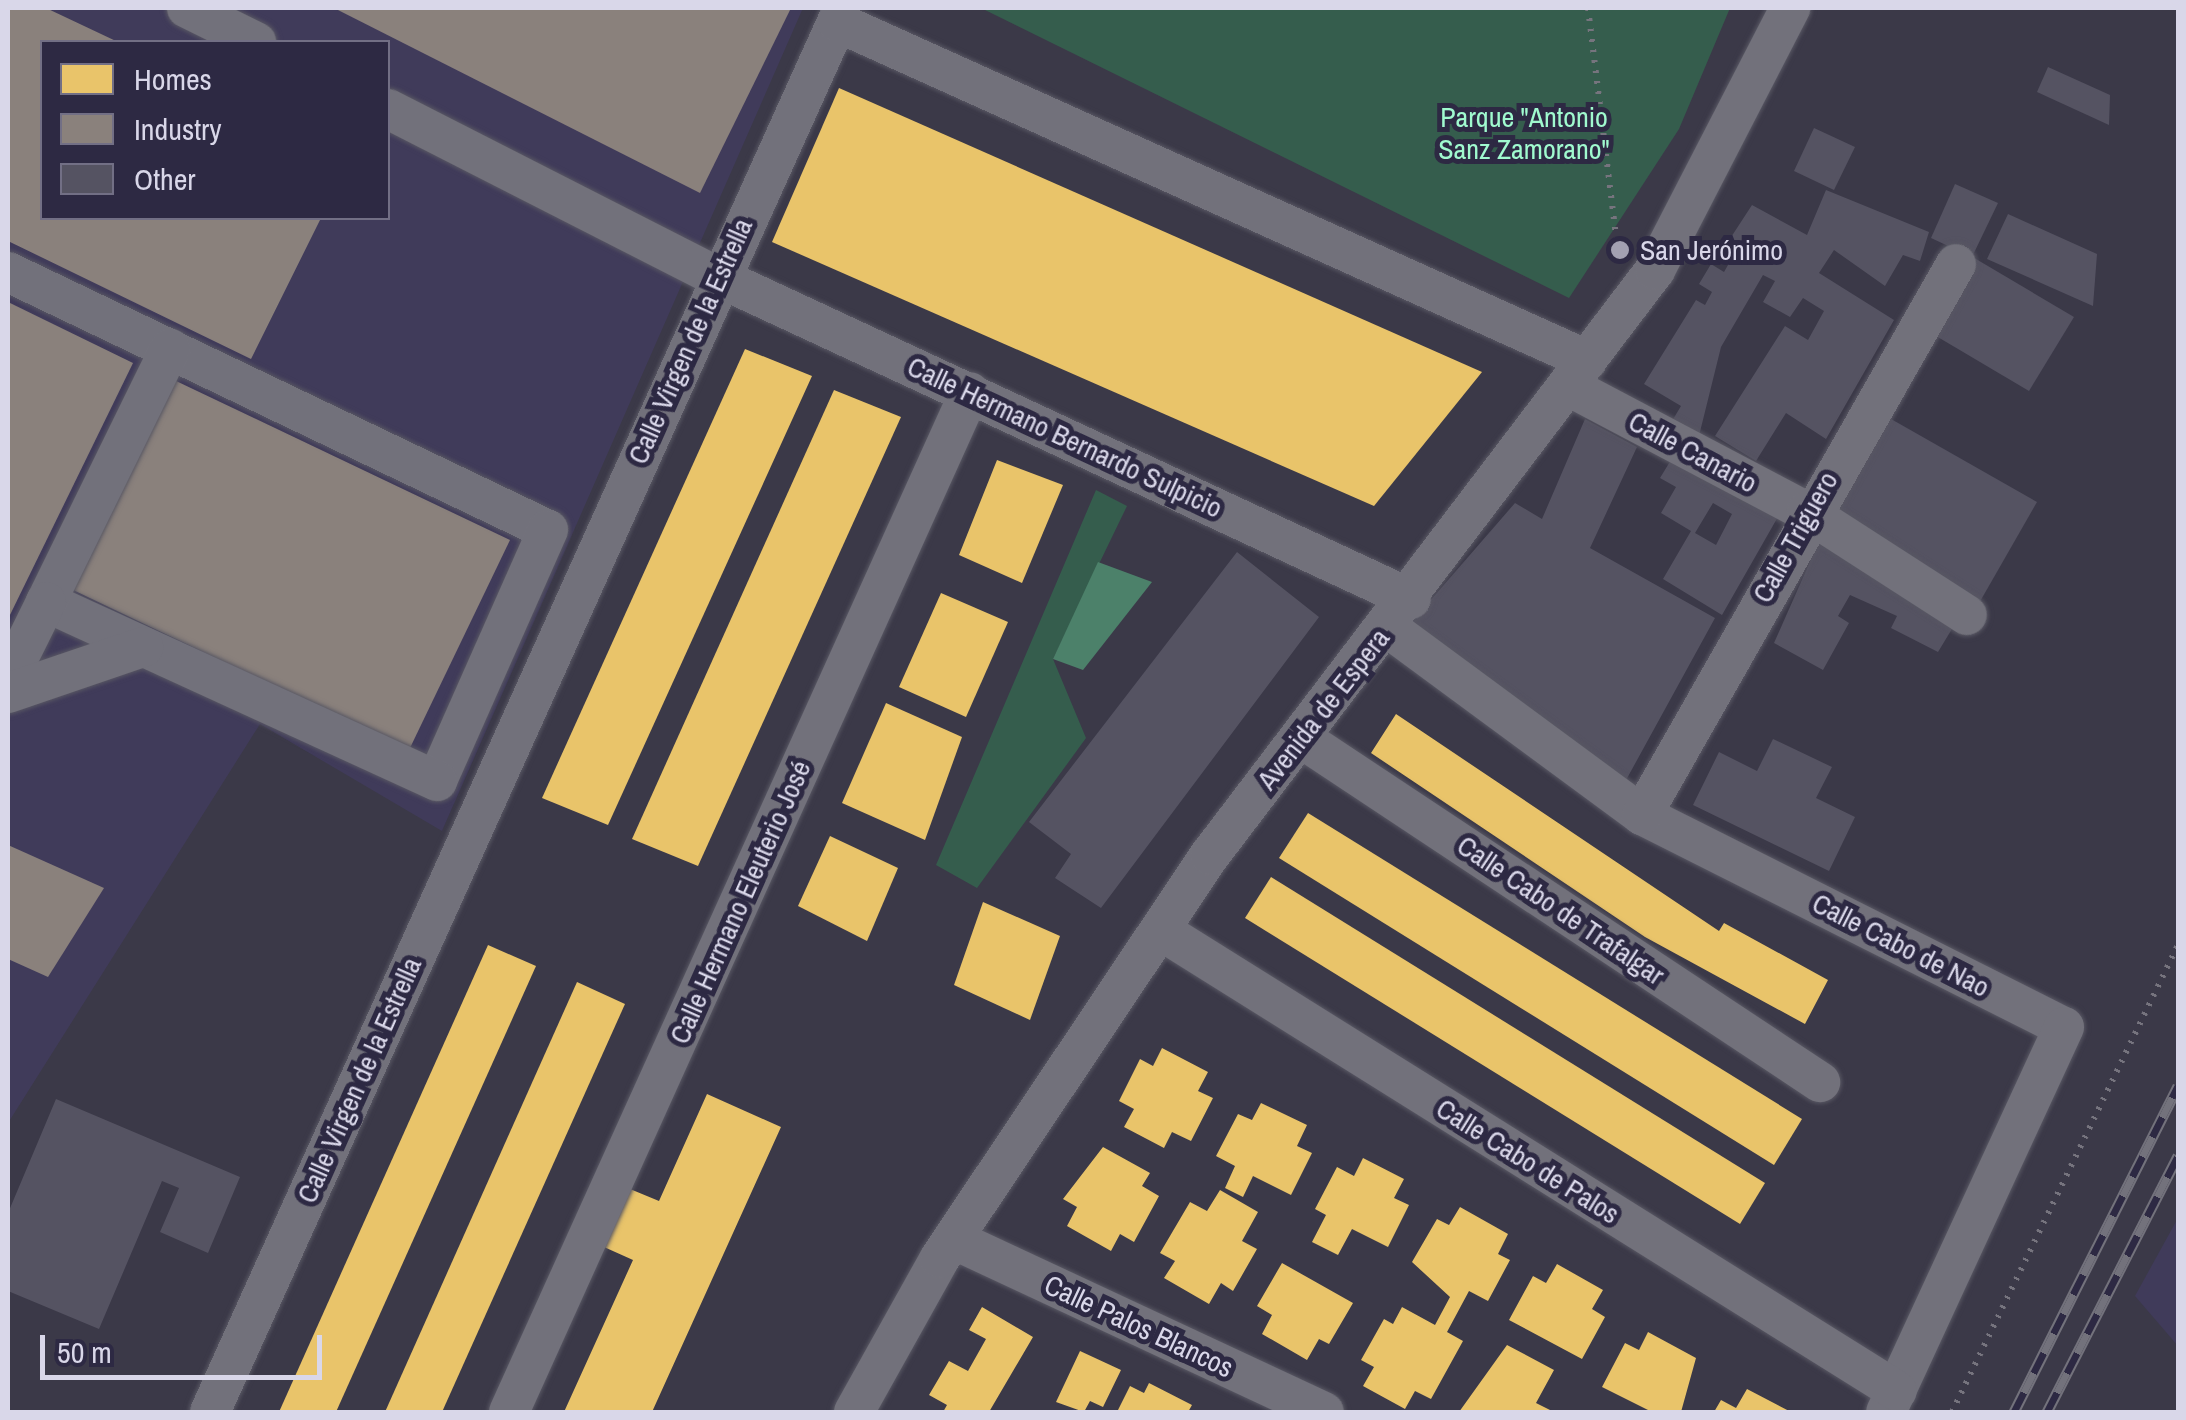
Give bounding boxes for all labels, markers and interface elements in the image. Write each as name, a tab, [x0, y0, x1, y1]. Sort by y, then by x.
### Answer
legend	[40, 40, 390, 220]
text: Homes	[134, 59, 212, 99]
park label: Parque "Antonio Sanz Zamorano"	[1438, 100, 1610, 166]
text: Industry	[134, 109, 222, 149]
text: Other	[134, 159, 196, 199]
street label: Calle Virgen de la Estrella	[621, 213, 759, 469]
place label: San Jerónimo	[1640, 233, 1783, 267]
marker: San Jerónimo	[1609, 239, 1631, 261]
street label: Calle Hermano Bernardo Sulpicio	[902, 349, 1228, 525]
street label: Calle Canario	[1623, 404, 1763, 500]
street label: Calle Triguero	[1745, 466, 1845, 608]
street label: Avenida de Espera	[1250, 622, 1396, 796]
street label: Calle Hermano Eleuterio José	[662, 755, 818, 1049]
street label: Calle Cabo de Trafalgar	[1451, 828, 1671, 992]
street label: Calle Cabo de Nao	[1807, 886, 1995, 1004]
street label: Calle Virgen de la Estrella	[290, 952, 428, 1208]
street label: Calle Cabo de Palos	[1430, 1091, 1626, 1231]
street label: Calle Palos Blancos	[1039, 1268, 1239, 1384]
scale bar	[45, 1315, 328, 1377]
text: 50 m	[57, 1332, 112, 1372]

